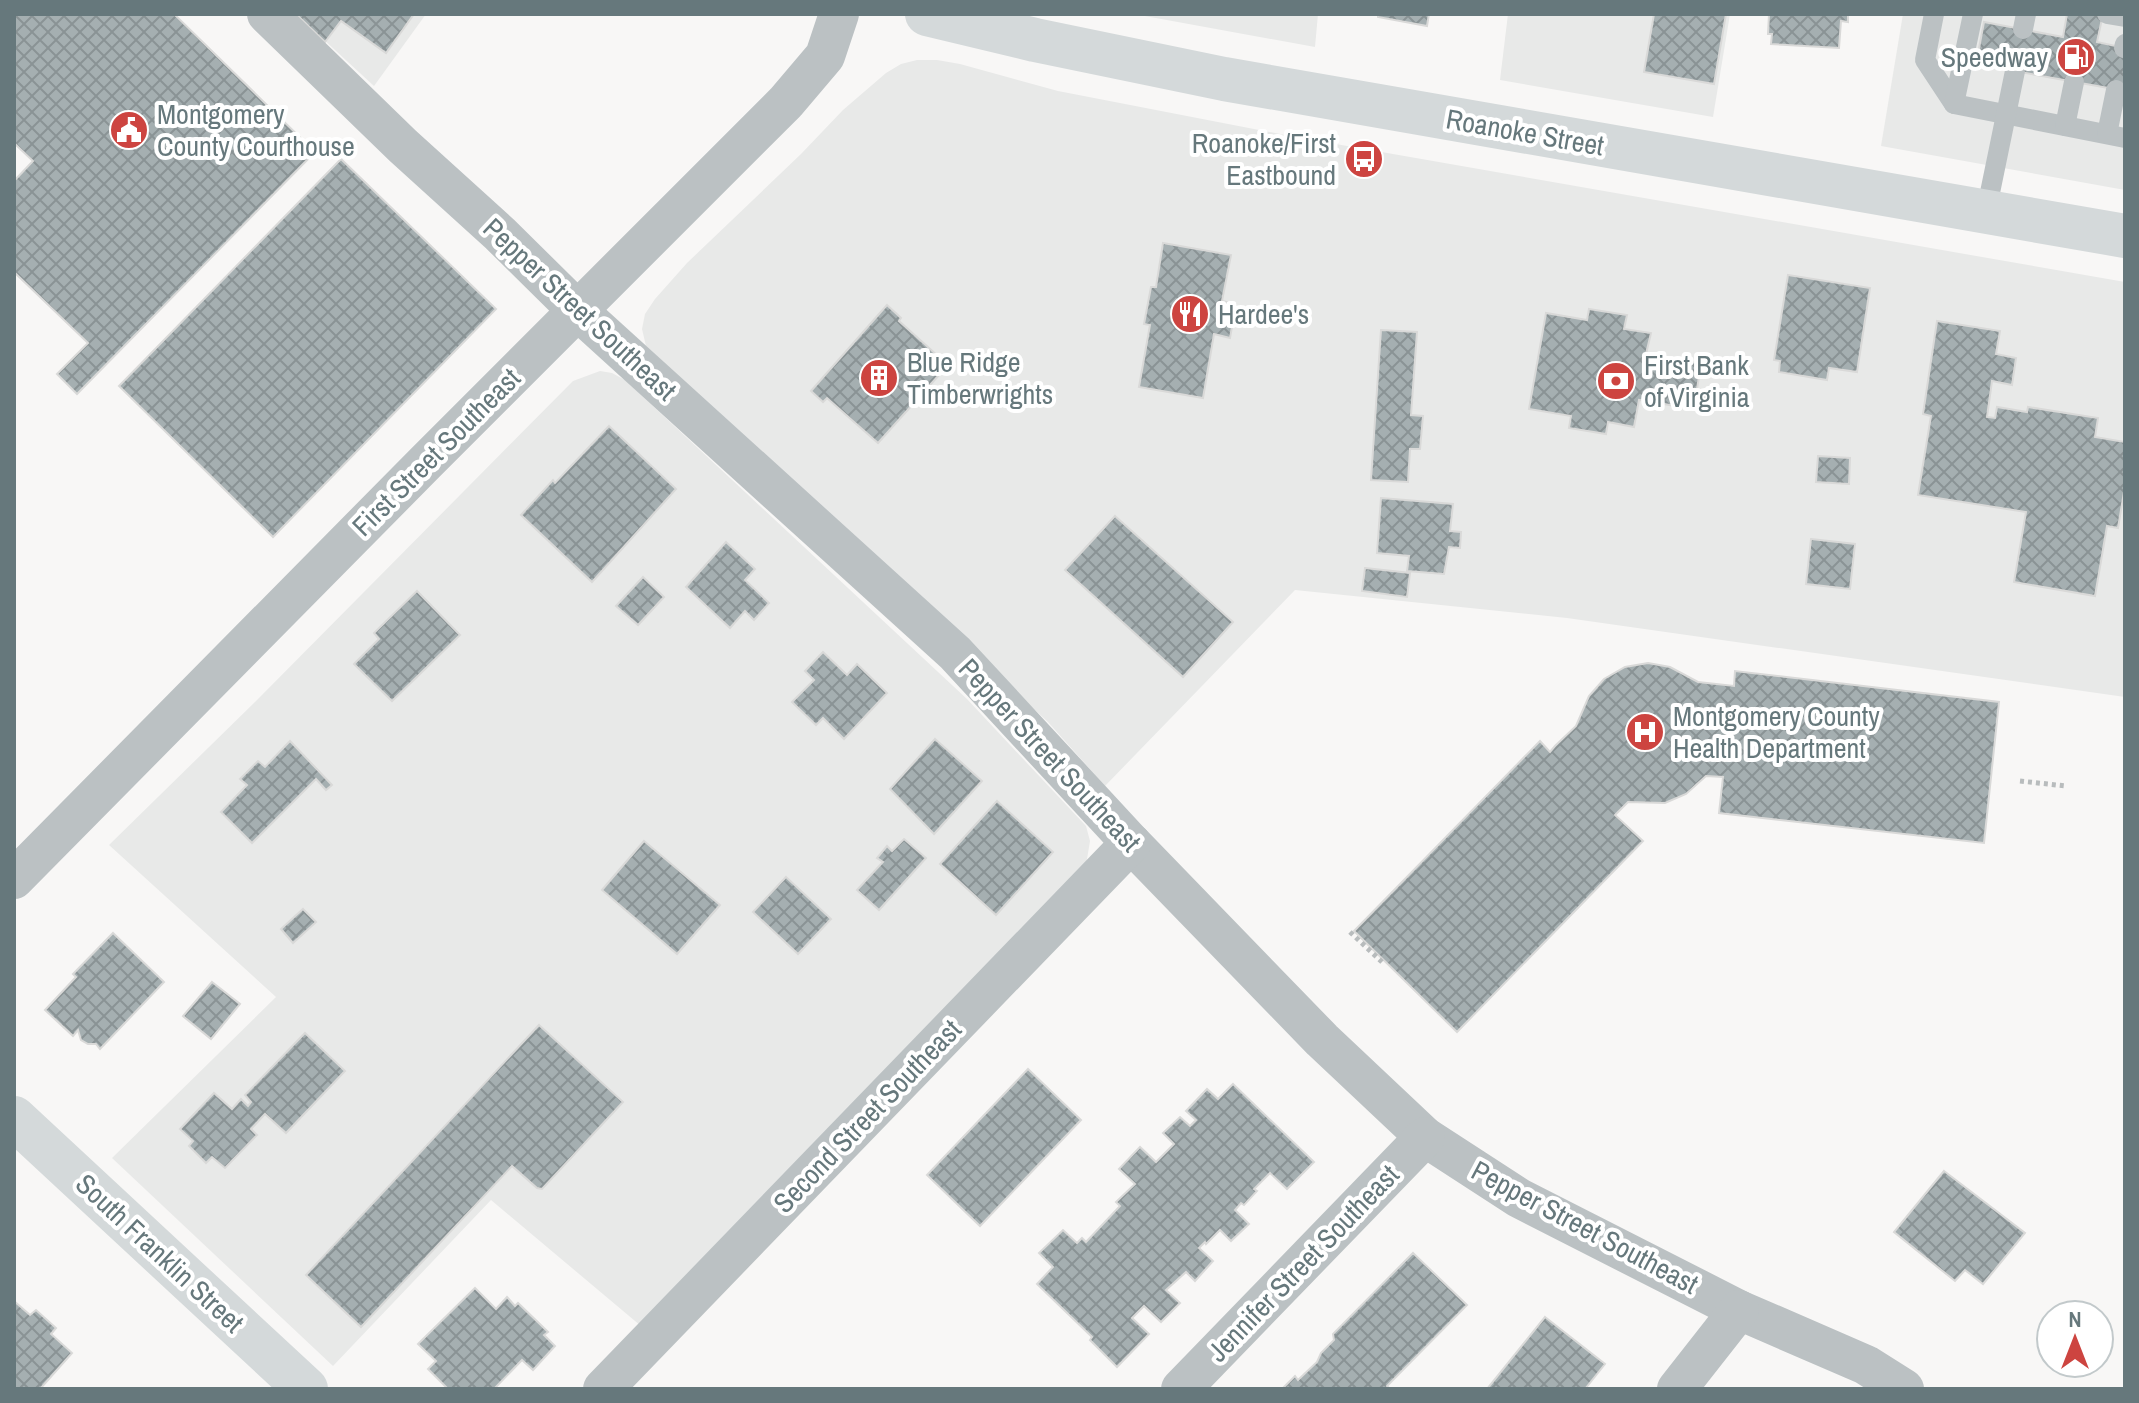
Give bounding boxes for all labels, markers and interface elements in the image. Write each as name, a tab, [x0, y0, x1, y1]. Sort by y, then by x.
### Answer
fuel station icon: Speedway	[2055, 36, 2097, 78]
place label: Speedway	[1941, 38, 2049, 76]
place label: Montgomery County Courthouse	[157, 95, 355, 165]
street label: Roanoke Street	[1443, 99, 1607, 165]
public building icon: Montgomery County Courthouse	[108, 109, 150, 151]
place label: Roanoke/First Eastbound	[1192, 124, 1336, 194]
bus stop icon: Roanoke/First Eastbound	[1343, 138, 1385, 180]
street label: Pepper Street Southeast	[475, 209, 685, 409]
restaurant icon: Hardee's	[1169, 293, 1211, 335]
place label: Hardee's	[1218, 295, 1309, 333]
place label: Blue Ridge Timberwrights	[907, 343, 1053, 413]
place label: First Bank of Virginia	[1644, 346, 1750, 416]
building icon: Blue Ridge Timberwrights	[858, 357, 900, 399]
street label: First Street Southeast	[344, 360, 528, 544]
bank icon: First Bank of Virginia	[1595, 360, 1637, 402]
street label: Pepper Street Southeast	[950, 650, 1150, 860]
place label: Montgomery County Health Department	[1673, 697, 1880, 767]
hospital icon: Montgomery County Health Department	[1624, 711, 1666, 753]
street label: Second Street Southeast	[765, 1011, 969, 1221]
street label: Pepper Street Southeast	[1465, 1151, 1705, 1303]
street label: Jennifer Street Southeast	[1199, 1156, 1407, 1370]
street label: South Franklin Street	[68, 1165, 252, 1341]
north arrow	[2035, 1299, 2115, 1379]
text: N	[2068, 1304, 2082, 1334]

